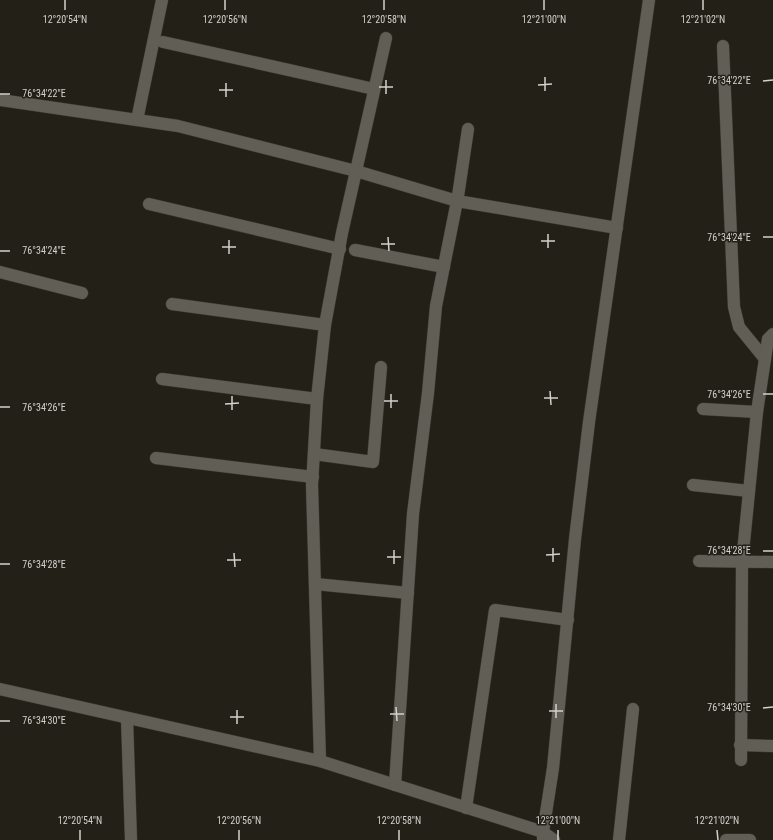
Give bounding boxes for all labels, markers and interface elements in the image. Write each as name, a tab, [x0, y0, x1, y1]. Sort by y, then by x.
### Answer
text: 12°20'54"N	[43, 14, 87, 25]
text: 12°20'56"N	[203, 14, 247, 25]
text: 12°20'58"N	[362, 14, 406, 25]
text: 12°21'00"N	[522, 14, 566, 25]
text: 12°21'02"N	[681, 14, 725, 25]
text: 76°34'22"E	[707, 75, 751, 86]
text: 76°34'22"E	[22, 88, 66, 99]
text: 76°34'24"E	[707, 232, 751, 243]
text: 76°34'24"E	[22, 245, 66, 256]
text: 76°34'26"E	[707, 389, 751, 400]
text: 76°34'26"E	[22, 402, 66, 413]
text: 76°34'28"E	[707, 545, 751, 556]
text: 76°34'28"E	[22, 559, 66, 570]
text: 76°34'30"E	[707, 702, 751, 713]
text: 76°34'30"E	[22, 715, 66, 726]
text: 12°20'54"N	[58, 815, 102, 826]
text: 12°20'56"N	[217, 815, 261, 826]
text: 12°20'58"N	[377, 815, 421, 826]
text: 12°21'00"N	[536, 815, 580, 826]
text: 12°21'02"N	[695, 815, 739, 826]

